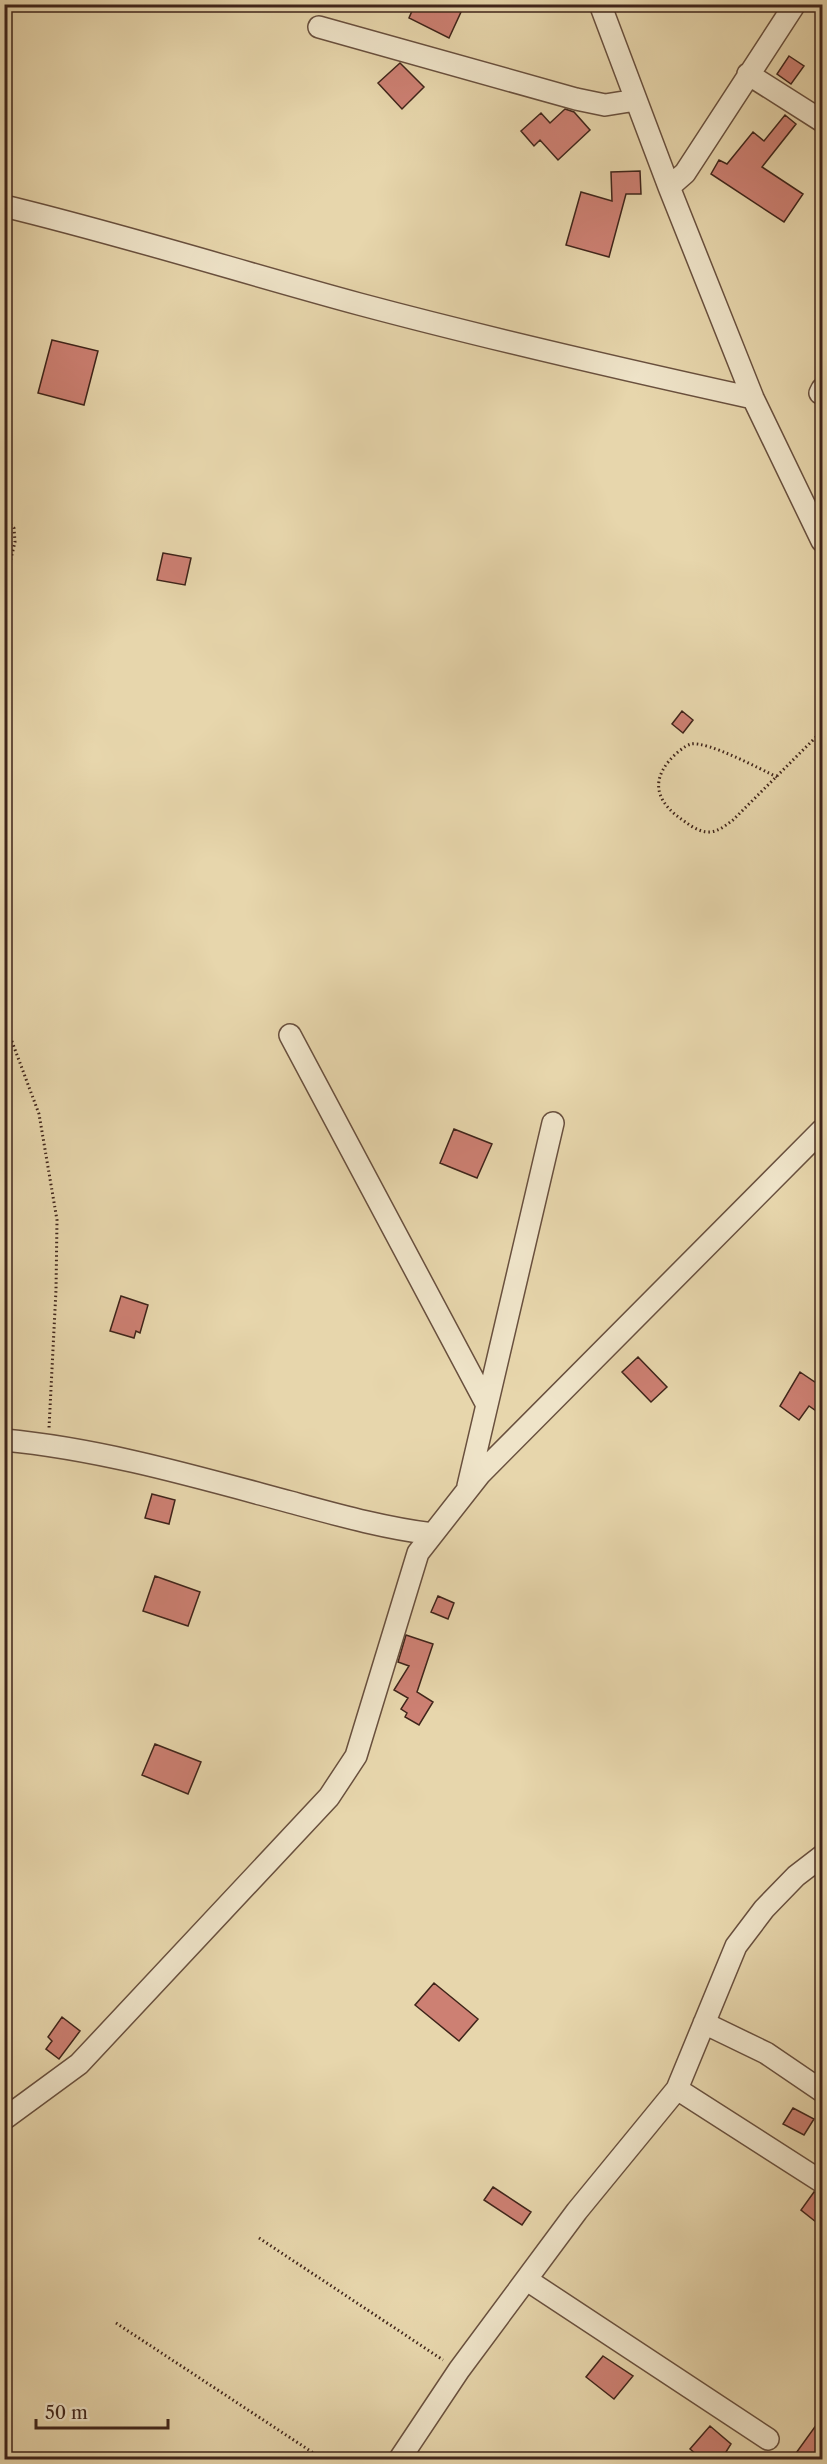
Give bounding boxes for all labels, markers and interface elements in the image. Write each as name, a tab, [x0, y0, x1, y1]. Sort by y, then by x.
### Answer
scale bar	[36, 2392, 168, 2430]
text: 50 m	[45, 2402, 88, 2424]

